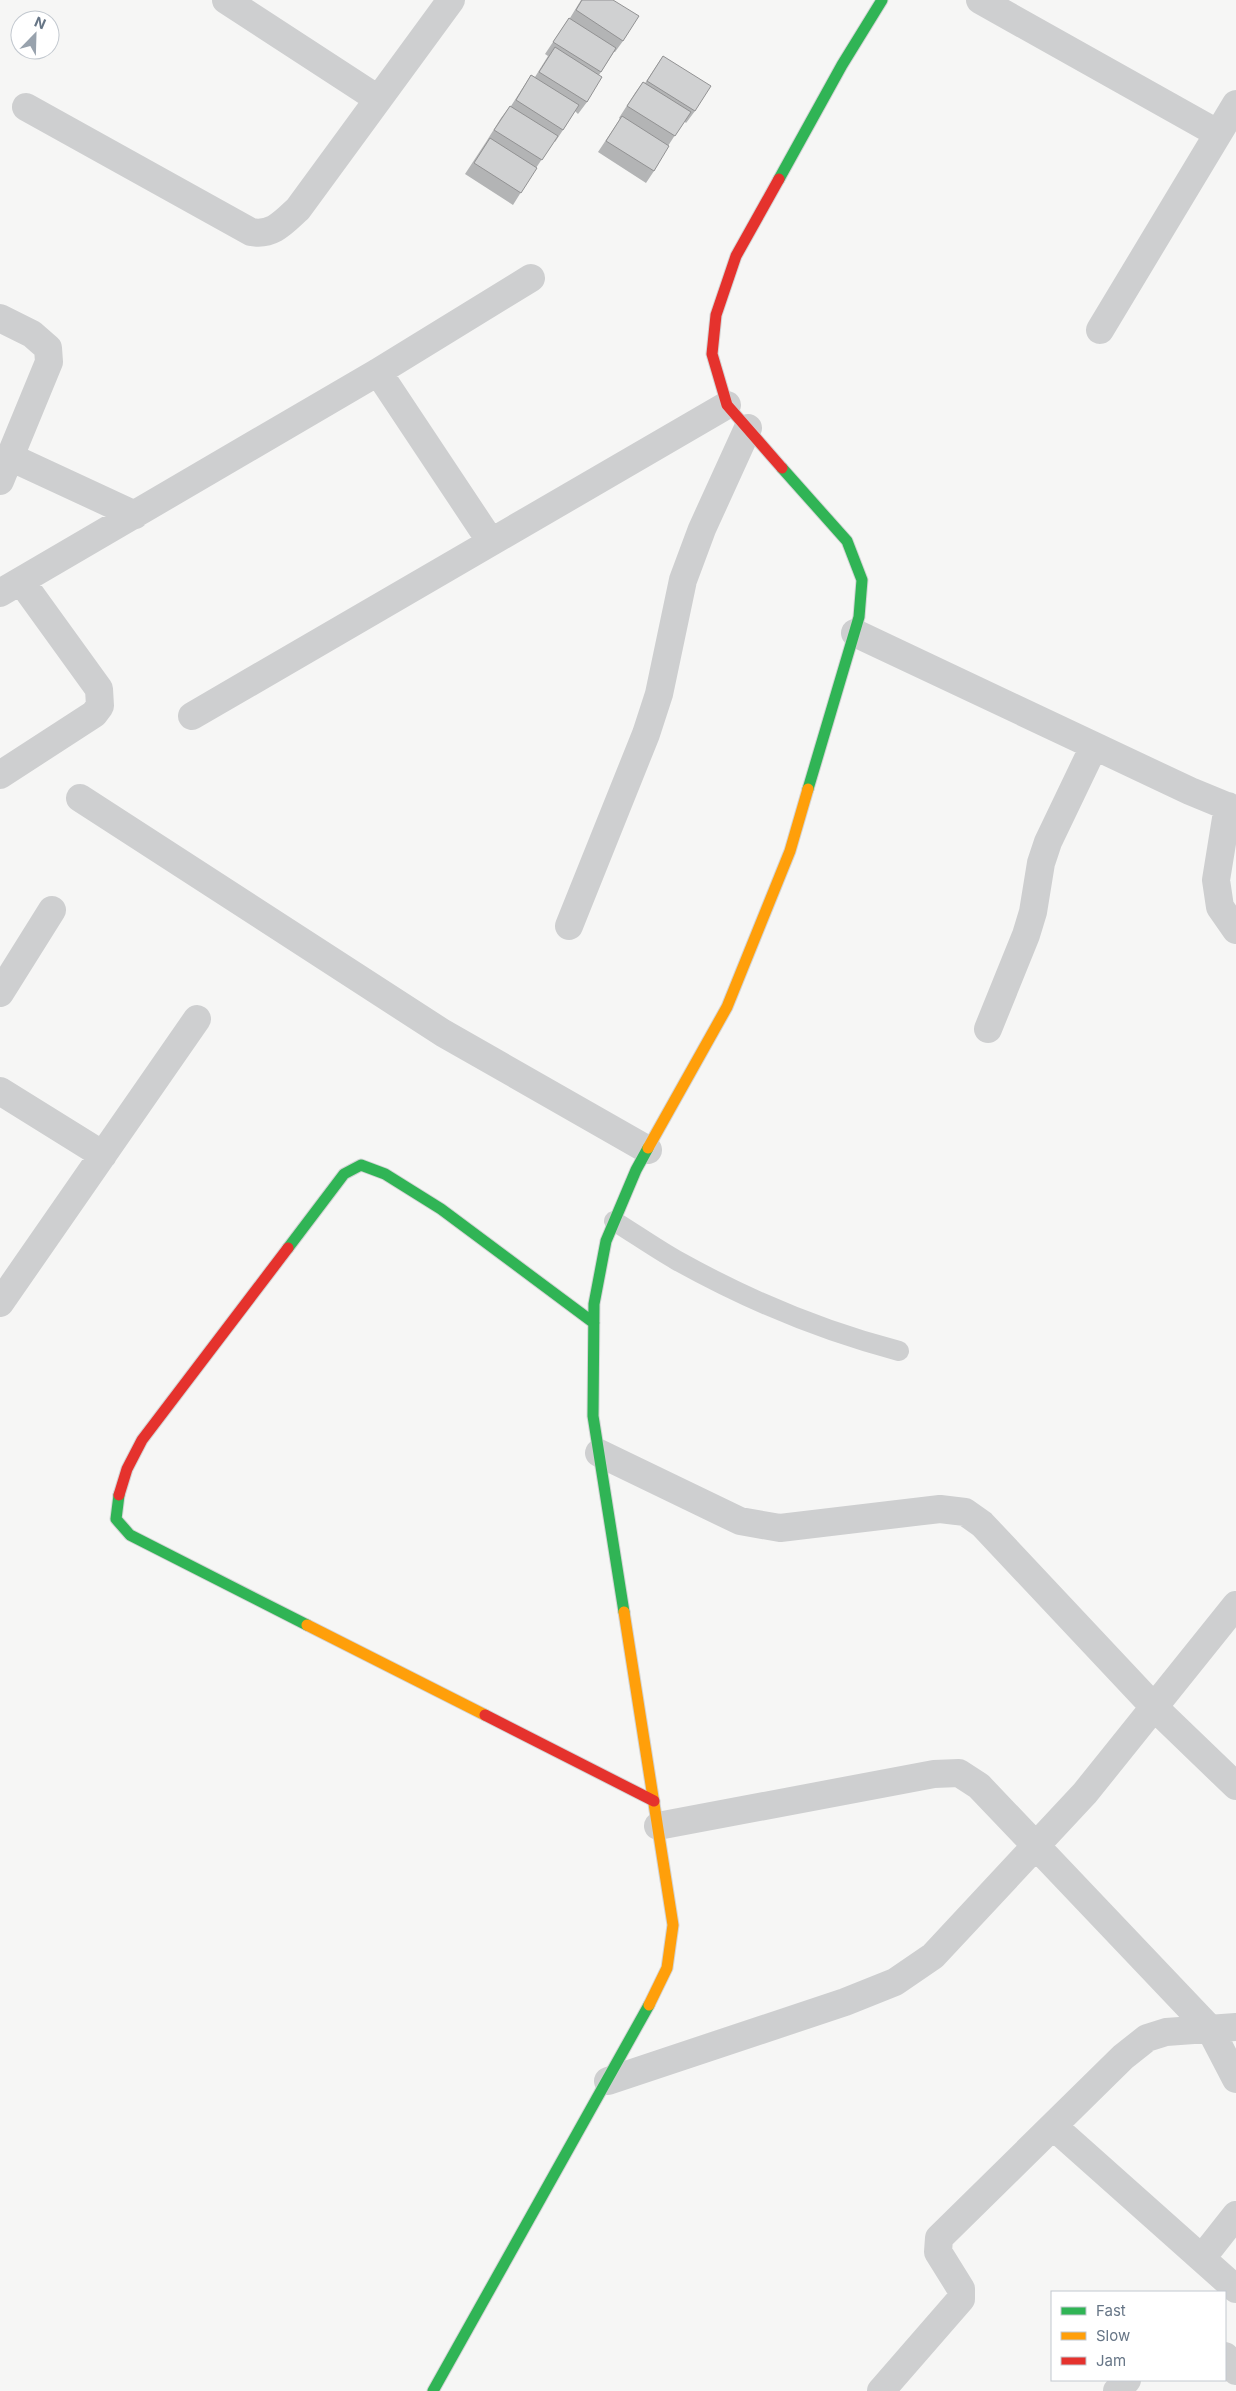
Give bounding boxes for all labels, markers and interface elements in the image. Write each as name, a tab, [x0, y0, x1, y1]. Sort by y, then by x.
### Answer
north arrow	[10, 10, 60, 60]
text: N	[32, 13, 49, 32]
legend	[1051, 2291, 1226, 2381]
text: Fast	[1096, 2301, 1126, 2320]
text: Slow	[1096, 2326, 1130, 2345]
text: Jam	[1096, 2351, 1126, 2370]

